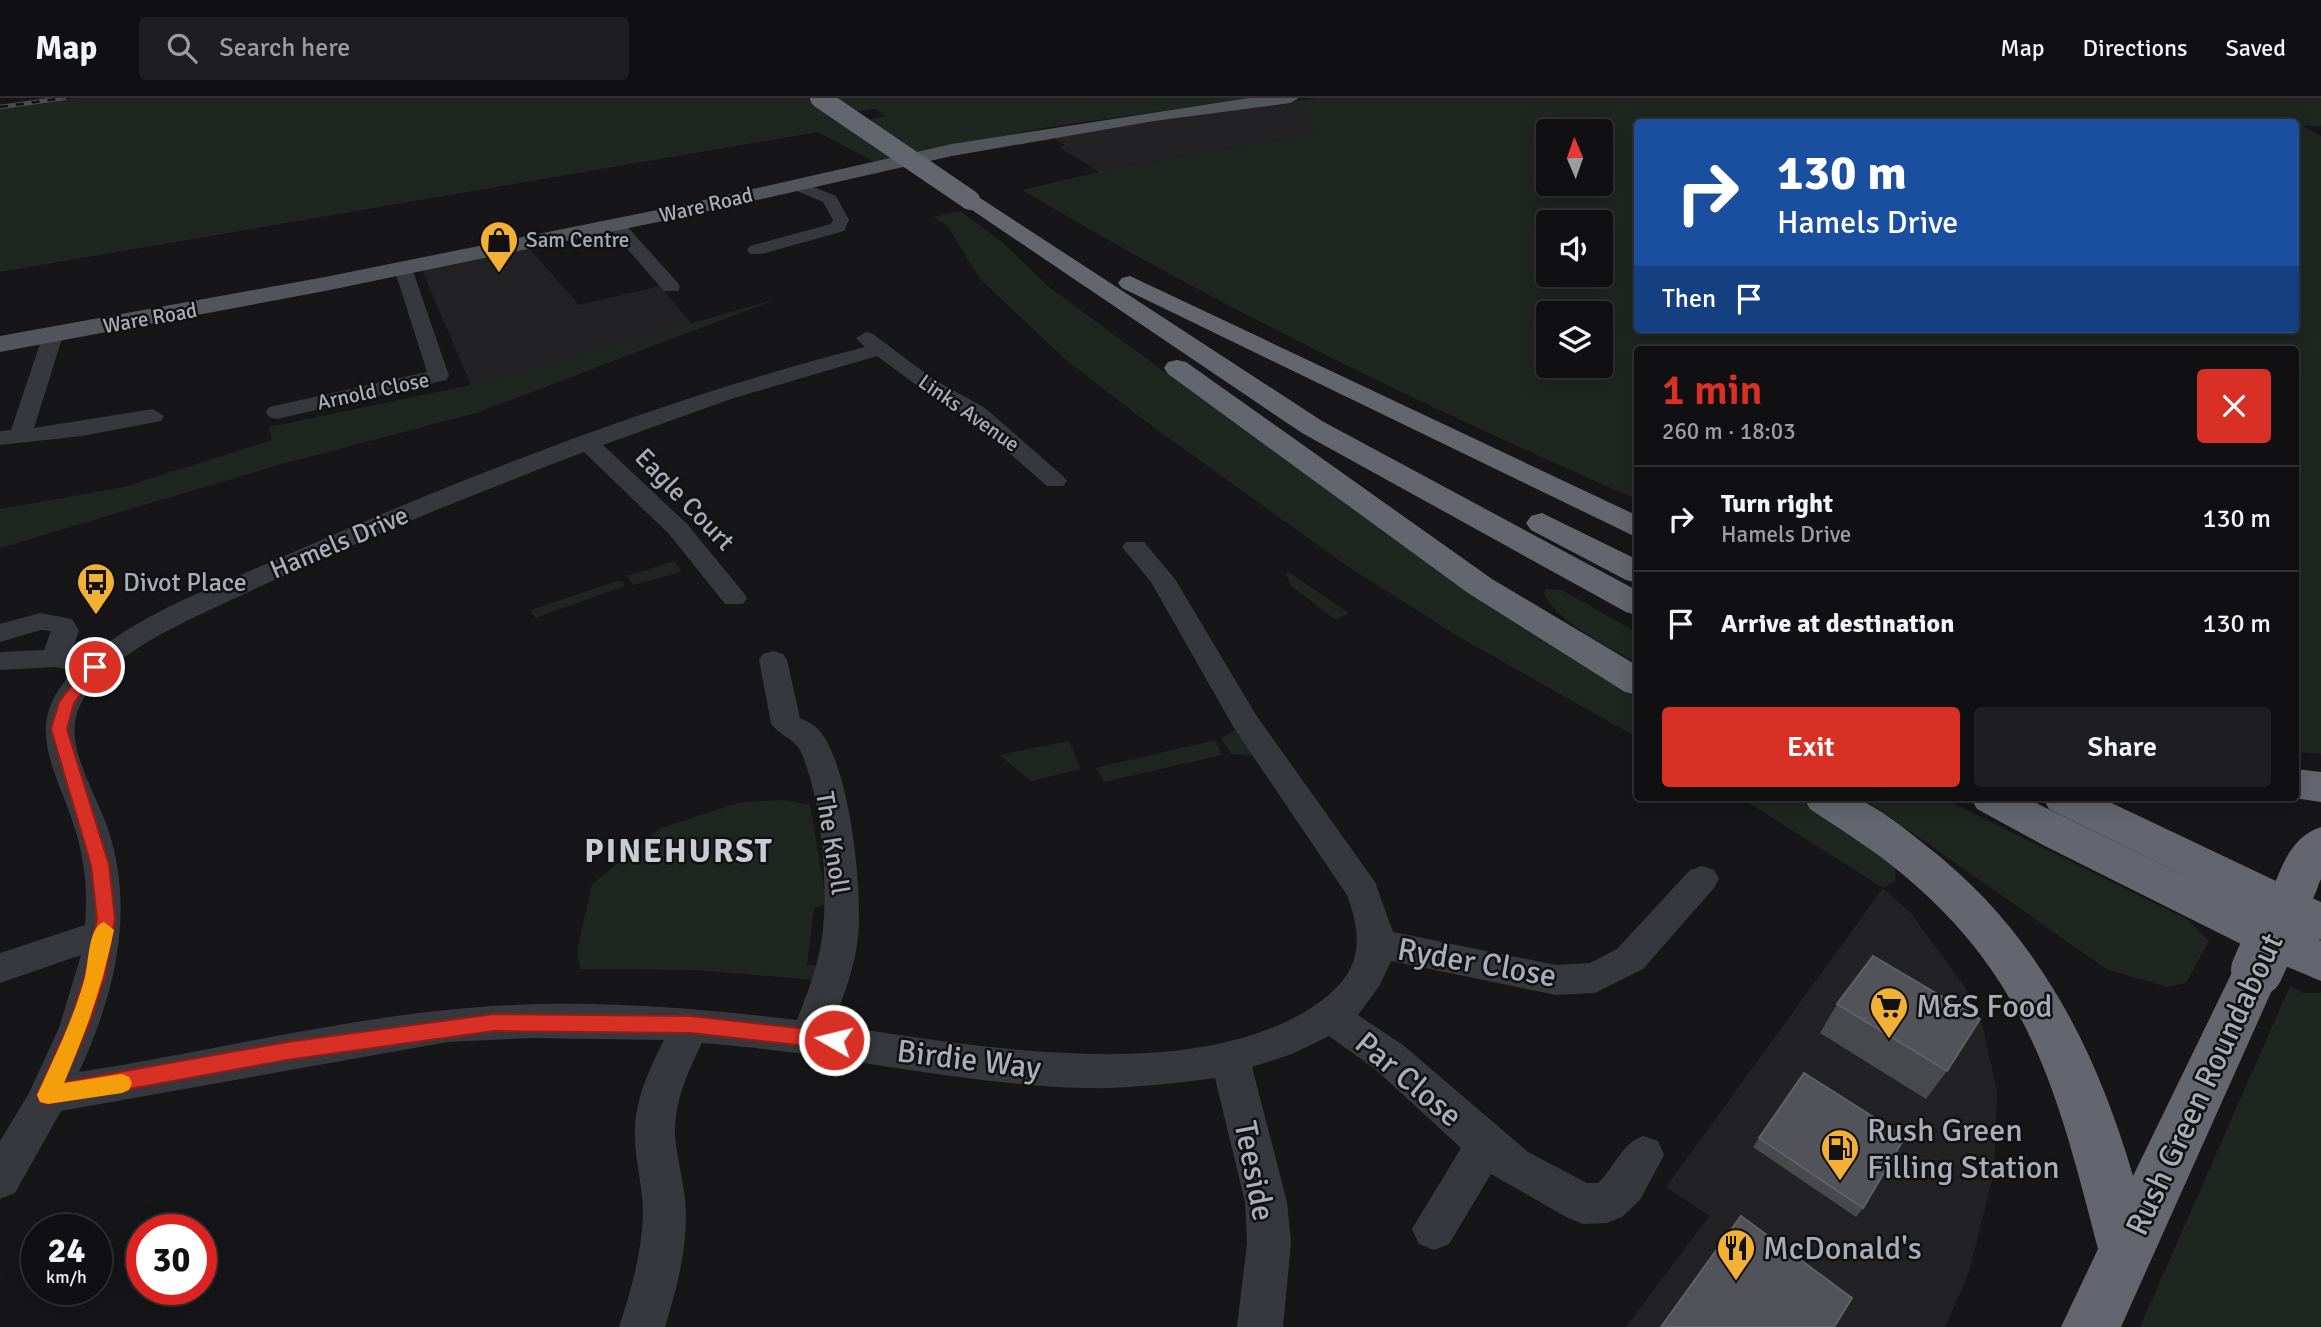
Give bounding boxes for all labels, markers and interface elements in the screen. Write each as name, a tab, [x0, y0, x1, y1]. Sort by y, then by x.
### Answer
search box	[139, 17, 629, 80]
text: Map	[35, 28, 97, 69]
icon: search	[163, 29, 201, 67]
text: Search here	[219, 32, 350, 64]
text: Map	[2000, 33, 2045, 63]
text: Directions	[2083, 33, 2188, 63]
text: Saved	[2226, 33, 2286, 63]
north arrow	[1536, 119, 1614, 196]
map controls	[1536, 119, 1613, 378]
text: 130 m	[1777, 143, 1907, 203]
icon: right	[1662, 147, 1753, 238]
street label: Ware Road	[657, 182, 755, 228]
text: Hamels Drive	[1777, 203, 1958, 242]
button: sound	[1536, 210, 1613, 287]
shop icon: Sam Centre	[478, 219, 520, 274]
place label: Sam Centre	[526, 227, 629, 253]
icon: arrive	[1730, 280, 1768, 318]
text: Then	[1662, 283, 1716, 315]
street label: Ware Road	[101, 297, 199, 339]
button: layers	[1536, 301, 1613, 378]
text: 1 min	[1662, 365, 1763, 416]
street label: Arnold Close	[315, 366, 431, 416]
street label: Links Avenue	[913, 369, 1025, 457]
button: close	[2197, 369, 2271, 443]
text: 260 m · 18:03	[1662, 417, 1796, 446]
street label: Eagle Court	[628, 442, 741, 558]
text: Turn right	[1721, 488, 1833, 520]
street label: Hamels Drive	[265, 499, 413, 586]
icon: right	[1662, 500, 1700, 538]
text: 130 m	[2202, 503, 2271, 535]
text: Hamels Drive	[1721, 520, 1851, 549]
bus stop icon: Divot Place	[75, 561, 117, 616]
place label: Divot Place	[123, 567, 247, 599]
icon: arrive	[1662, 605, 1700, 643]
text: Arrive at destination	[1721, 608, 1954, 640]
text: 130 m	[2202, 608, 2271, 640]
pin	[65, 637, 125, 697]
icon: arrive	[76, 648, 114, 686]
button: Exit	[1662, 707, 1960, 787]
button: Share	[1974, 707, 2271, 787]
street label: The Knoll	[808, 789, 856, 897]
district label: PINEHURST	[584, 831, 774, 872]
street label: Rush Green Roundabout	[2117, 927, 2292, 1241]
street label: Ryder Close	[1394, 929, 1559, 996]
supermarket icon: M&S Food	[1868, 985, 1910, 1040]
place label: M&S Food	[1916, 987, 2052, 1026]
position arrow	[797, 1003, 871, 1077]
street label: Par Close	[1347, 1023, 1470, 1135]
street label: Birdie Way	[895, 1031, 1043, 1088]
place label: Rush Green Filling Station	[1867, 1111, 2060, 1187]
street label: Teeside	[1226, 1118, 1283, 1224]
fuel station icon: Rush Green Filling Station	[1819, 1127, 1861, 1182]
speed limit sign: 30	[126, 1214, 217, 1305]
restaurant icon: McDonald's	[1715, 1227, 1757, 1282]
text: 24	[48, 1229, 85, 1272]
place label: McDonald's	[1763, 1229, 1922, 1268]
text: km/h	[46, 1266, 87, 1288]

